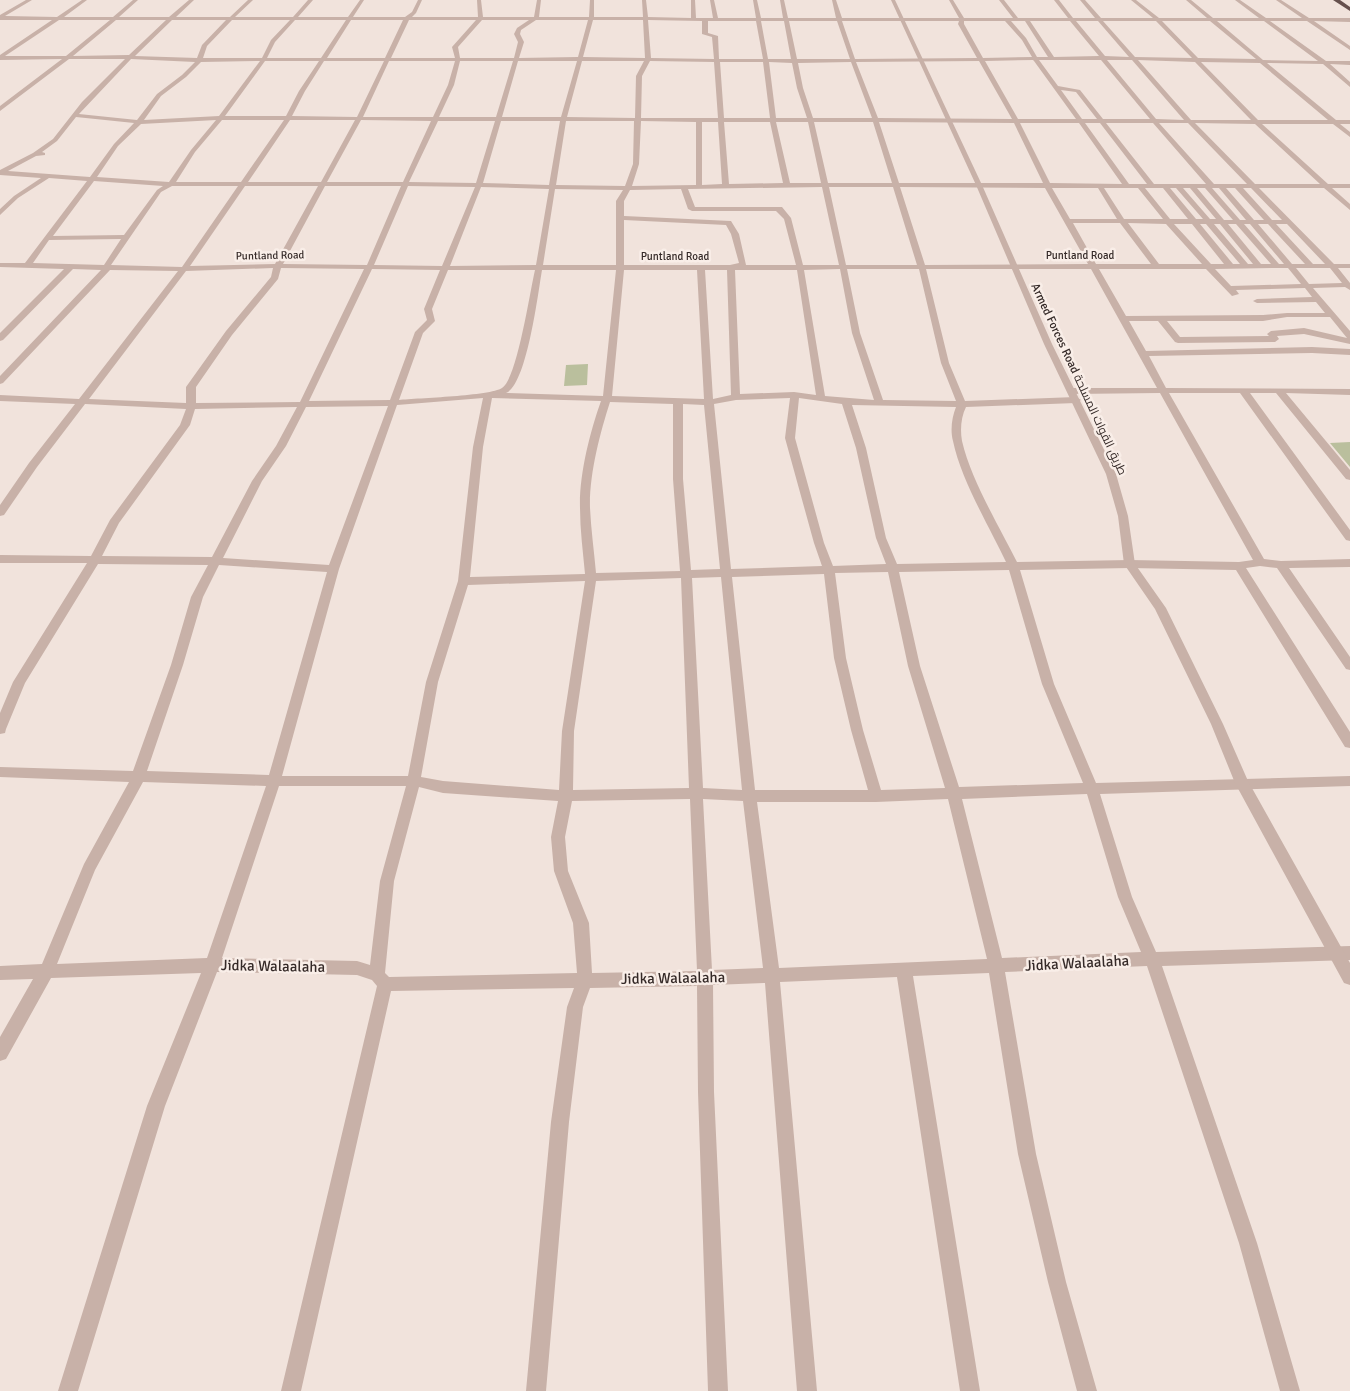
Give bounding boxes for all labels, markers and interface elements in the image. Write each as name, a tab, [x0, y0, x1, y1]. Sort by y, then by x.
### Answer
street label: Puntland Road	[236, 248, 305, 263]
street label: Puntland Road	[1046, 249, 1114, 262]
street label: Puntland Road	[641, 250, 709, 263]
street label: Armed Forces Road طريق القوات المسلحة	[1027, 281, 1130, 478]
street label: Jidka Walaalaha	[1024, 951, 1130, 975]
street label: Jidka Walaalaha	[221, 956, 325, 976]
street label: Jidka Walaalaha	[621, 968, 725, 988]

